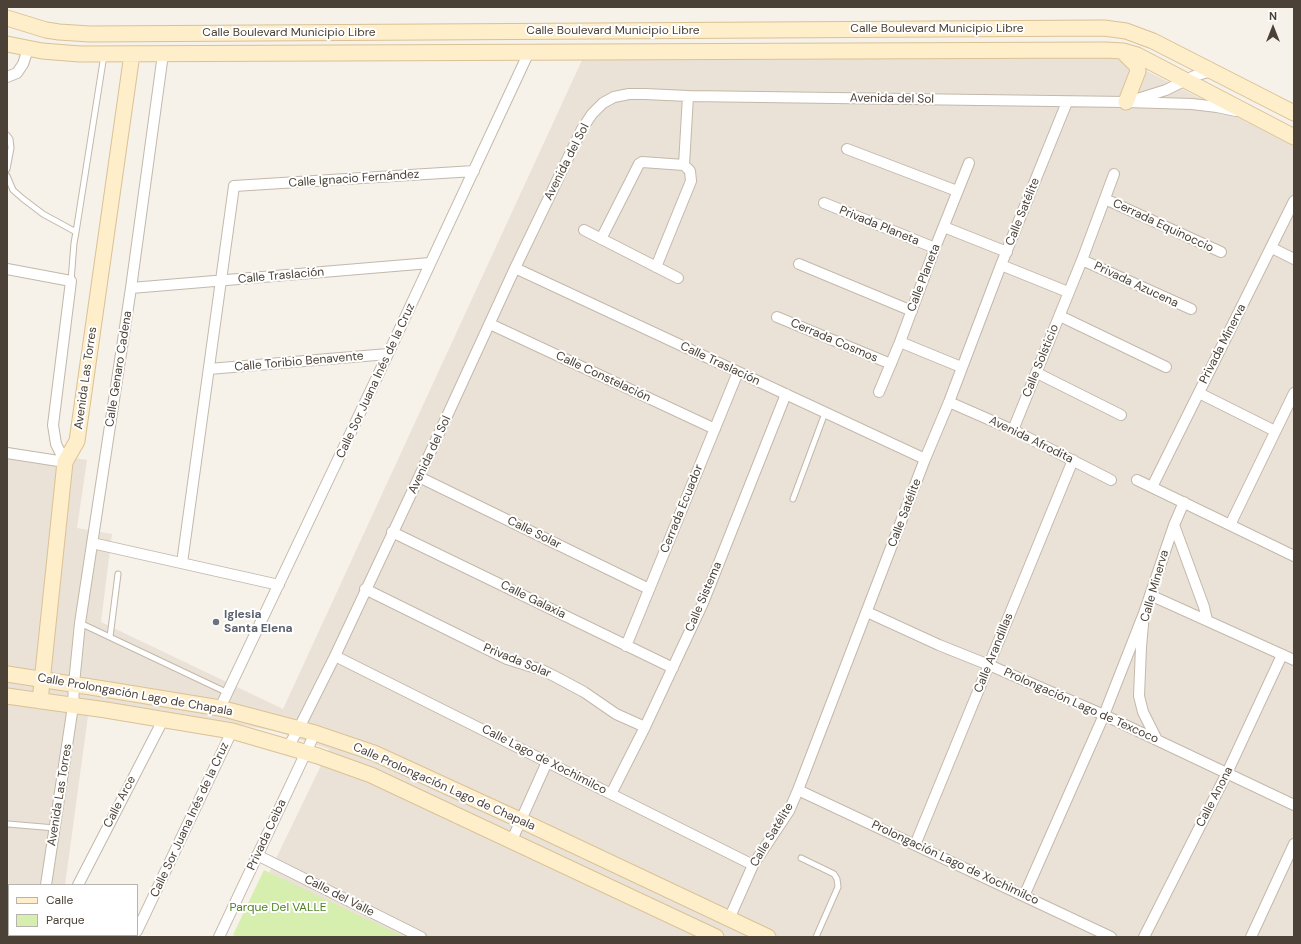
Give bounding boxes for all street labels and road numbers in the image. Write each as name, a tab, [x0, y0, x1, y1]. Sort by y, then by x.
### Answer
street label: Calle Boulevard Municipio Libre	[850, 22, 1024, 36]
street label: Calle Boulevard Municipio Libre	[526, 24, 700, 38]
street label: Calle Boulevard Municipio Libre	[202, 26, 376, 40]
street label: Avenida del Sol	[850, 91, 934, 107]
street label: Avenida del Sol	[541, 121, 593, 203]
street label: Calle Ignacio Fernández	[288, 167, 420, 191]
street label: Calle Satélite	[1003, 176, 1043, 248]
street label: Cerrada Equinoccio	[1110, 196, 1216, 256]
street label: Privada Planeta	[837, 203, 921, 249]
street label: Calle Planeta	[904, 242, 944, 314]
street label: Privada Azucena	[1091, 259, 1181, 311]
street label: Calle Traslación	[237, 265, 325, 287]
street label: Calle Sor Juana Inés de la Cruz	[334, 301, 418, 461]
street label: Privada Minerva	[1197, 302, 1249, 386]
street label: Calle Genaro Cadena	[103, 310, 135, 428]
street label: Cerrada Cosmos	[788, 316, 880, 366]
street label: Calle Solsticio	[1020, 322, 1062, 400]
street label: Avenida Las Torres	[72, 326, 100, 430]
street label: Calle Traslación	[678, 339, 762, 389]
street label: Calle Toribio Benavente	[234, 349, 364, 375]
street label: Calle Constelación	[553, 349, 653, 405]
street label: Avenida Afrodita	[986, 413, 1076, 467]
street label: Avenida del Sol	[406, 414, 454, 496]
street label: Cerrada Ecuador	[658, 463, 706, 555]
street label: Calle Satélite	[885, 477, 925, 549]
street label: Calle Solar	[505, 514, 563, 552]
street label: Calle Minerva	[1138, 548, 1172, 624]
street label: Calle Sistema	[683, 560, 725, 634]
street label: Calle Galaxia	[498, 578, 568, 622]
street label: Calle Arandillas	[971, 611, 1017, 695]
street label: Privada Solar	[481, 641, 553, 681]
street label: Prolongación Lago de Texcoco	[1001, 665, 1161, 747]
street label: Calle Prolongación Lago de Chapala	[36, 671, 234, 719]
street label: Calle Lago de Xochimilco	[479, 722, 609, 798]
street label: Calle Sor Juana Inés de la Cruz	[148, 740, 232, 900]
street label: Calle Prolongación Lago de Chapala	[351, 740, 537, 834]
street label: Avenida Las Torres	[45, 743, 75, 847]
street label: Calle Anona	[1194, 764, 1236, 830]
street label: Calle Arce	[101, 774, 139, 830]
street label: Privada Ceiba	[244, 797, 290, 873]
street label: Calle Satélite	[747, 800, 797, 870]
street label: Prolongación Lago de Xochimilco	[869, 818, 1041, 908]
street label: Calle del Valle	[302, 872, 376, 920]

